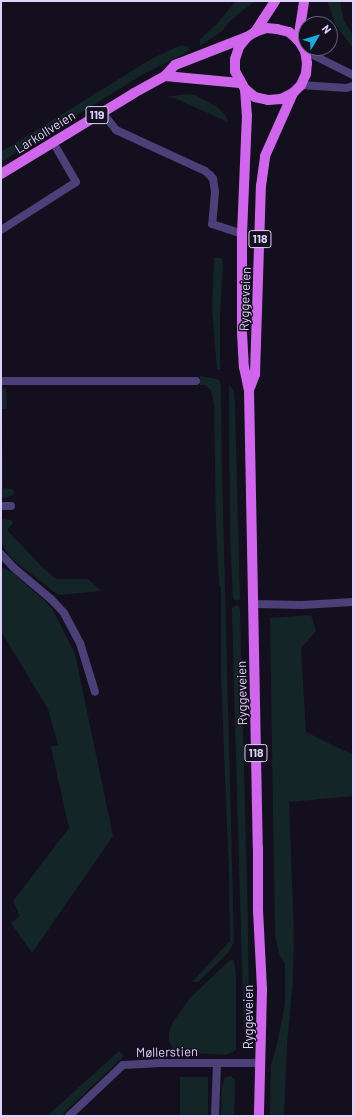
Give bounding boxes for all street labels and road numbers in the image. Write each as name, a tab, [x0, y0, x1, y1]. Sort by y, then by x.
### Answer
road number: 119	[85, 105, 109, 125]
street label: Larkollveien	[12, 107, 78, 157]
road number: 118	[248, 229, 272, 249]
street label: Ryggeveien	[236, 267, 254, 331]
street label: Ryggeveien	[234, 661, 250, 725]
road number: 118	[244, 743, 268, 763]
street label: Ryggeveien	[240, 985, 256, 1049]
street label: Møllerstien	[136, 1044, 198, 1060]

